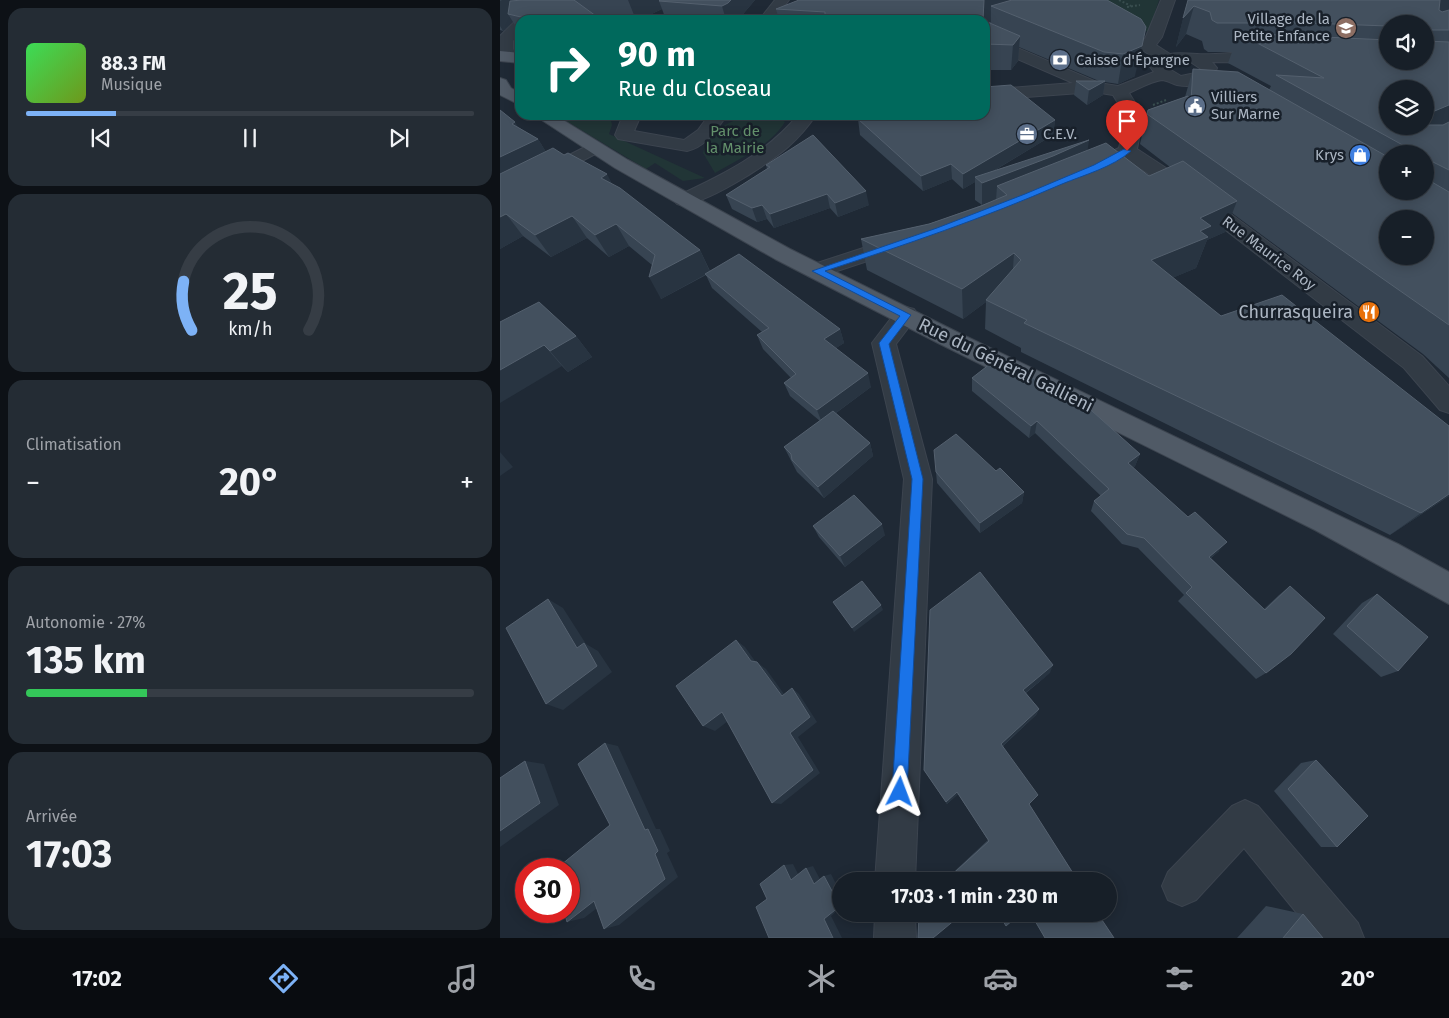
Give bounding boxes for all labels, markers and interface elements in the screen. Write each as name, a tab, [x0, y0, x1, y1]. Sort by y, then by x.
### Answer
place label: Village de la Petite Enfance	[1233, 10, 1330, 45]
map controls	[1379, 15, 1434, 265]
button: sound	[1379, 15, 1434, 70]
school or university icon: Village de la Petite Enfance	[1334, 16, 1358, 40]
text: 90 m	[618, 33, 696, 75]
icon: right	[535, 35, 600, 100]
bank icon: Caisse d'Épargne	[1048, 48, 1072, 72]
place label: Caisse d'Épargne	[1076, 51, 1190, 69]
text: 88.3 FM	[101, 52, 166, 75]
text: Musique	[101, 75, 162, 94]
text: Rue du Closeau	[618, 75, 772, 102]
button: layers	[1379, 80, 1434, 135]
place label: Villiers Sur Marne	[1211, 88, 1280, 123]
public building icon: Villiers Sur Marne	[1183, 94, 1207, 118]
pin	[1106, 100, 1148, 151]
icon: arrive	[1113, 107, 1141, 135]
park label: Parc de la Mairie	[706, 122, 764, 157]
office icon: C.E.V.	[1015, 122, 1039, 146]
icon: previous	[87, 124, 115, 152]
icon: pause	[236, 124, 264, 152]
icon: next	[385, 124, 413, 152]
place label: C.E.V.	[1043, 125, 1077, 143]
shop icon: Krys	[1348, 143, 1372, 167]
button: +	[1379, 145, 1434, 200]
place label: Krys	[1315, 146, 1344, 164]
button: −	[1379, 210, 1434, 265]
street label: Rue Maurice Roy	[1219, 212, 1320, 294]
text: 25	[223, 260, 277, 323]
restaurant icon: Churrasqueira	[1357, 300, 1381, 324]
place label: Churrasqueira	[1239, 301, 1353, 323]
street label: Rue du Général Gallieni	[915, 313, 1097, 417]
text: km/h	[228, 318, 272, 340]
text: Climatisation	[26, 435, 122, 454]
text: 20°	[219, 459, 281, 505]
text: −	[26, 466, 40, 499]
text: +	[460, 466, 474, 499]
text: Autonomie · 27%	[26, 613, 146, 632]
text: 135 km	[26, 637, 146, 683]
position arrow	[873, 765, 925, 817]
text: Arrivée	[26, 807, 77, 826]
text: 17:03	[26, 831, 112, 877]
speed limit sign: 30	[515, 858, 580, 923]
text: 17:03 · 1 min · 230 m	[891, 885, 1058, 908]
icon: directions	[266, 961, 301, 996]
icon: music	[445, 961, 480, 996]
icon: phone	[624, 961, 659, 996]
icon: climate	[804, 961, 839, 996]
icon: car	[983, 961, 1018, 996]
icon: filters	[1162, 961, 1197, 996]
text: 17:02	[72, 965, 122, 992]
text: 20°	[1341, 965, 1377, 992]

